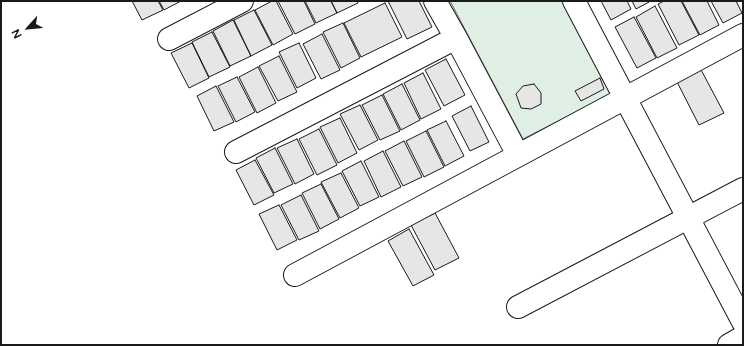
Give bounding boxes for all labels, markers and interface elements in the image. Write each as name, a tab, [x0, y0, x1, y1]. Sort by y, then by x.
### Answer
north arrow	[8, 8, 48, 48]
text: N	[9, 27, 25, 41]

